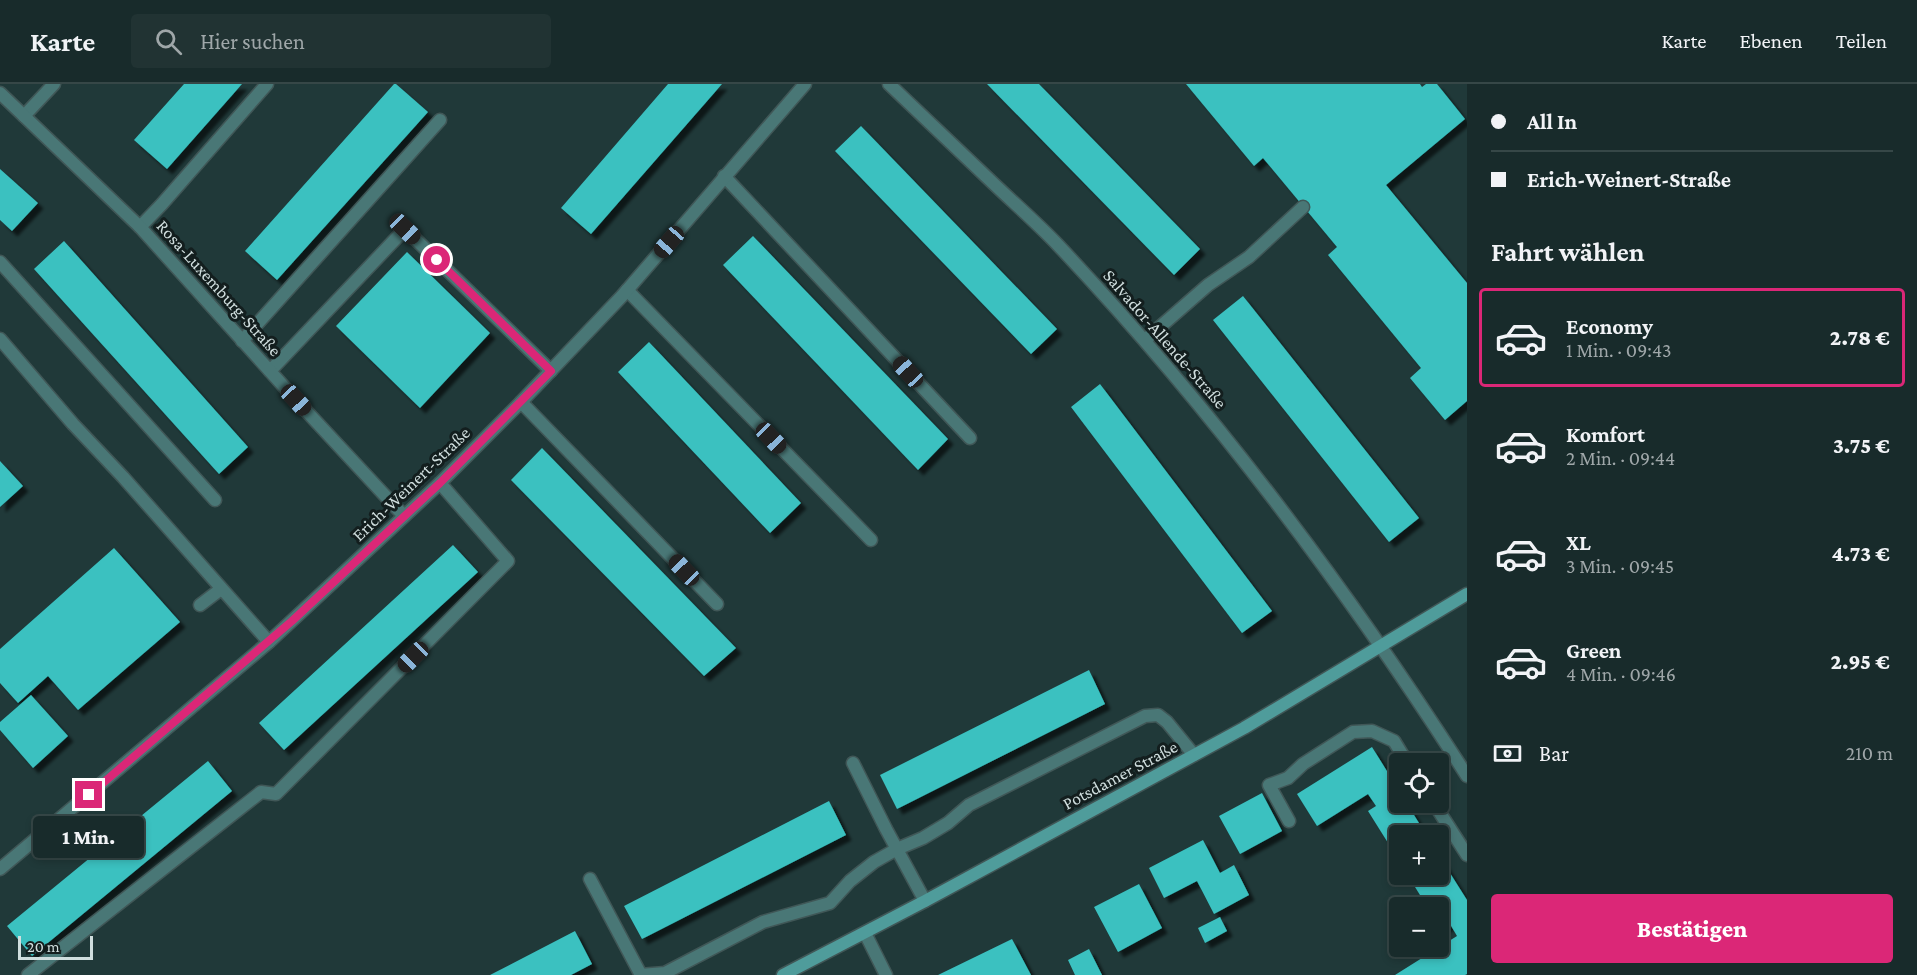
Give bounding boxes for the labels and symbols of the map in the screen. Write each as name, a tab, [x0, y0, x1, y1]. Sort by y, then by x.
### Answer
car	[386, 210, 424, 248]
street label: Rosa-Luxemburg-Straße	[153, 216, 285, 360]
car	[650, 223, 688, 261]
route start	[423, 246, 450, 273]
street label: Salvador-Allende-Straße	[1099, 266, 1231, 413]
car	[889, 353, 927, 391]
car	[277, 381, 315, 419]
car	[752, 419, 790, 457]
street label: Erich-Weinert-Straße	[348, 423, 474, 545]
car	[665, 551, 703, 589]
car	[394, 638, 432, 676]
street label: Potsdamer Straße	[1059, 736, 1181, 814]
route end	[75, 781, 102, 808]
callout: 1 Min.	[34, 816, 144, 858]
scale bar	[18, 933, 93, 960]

